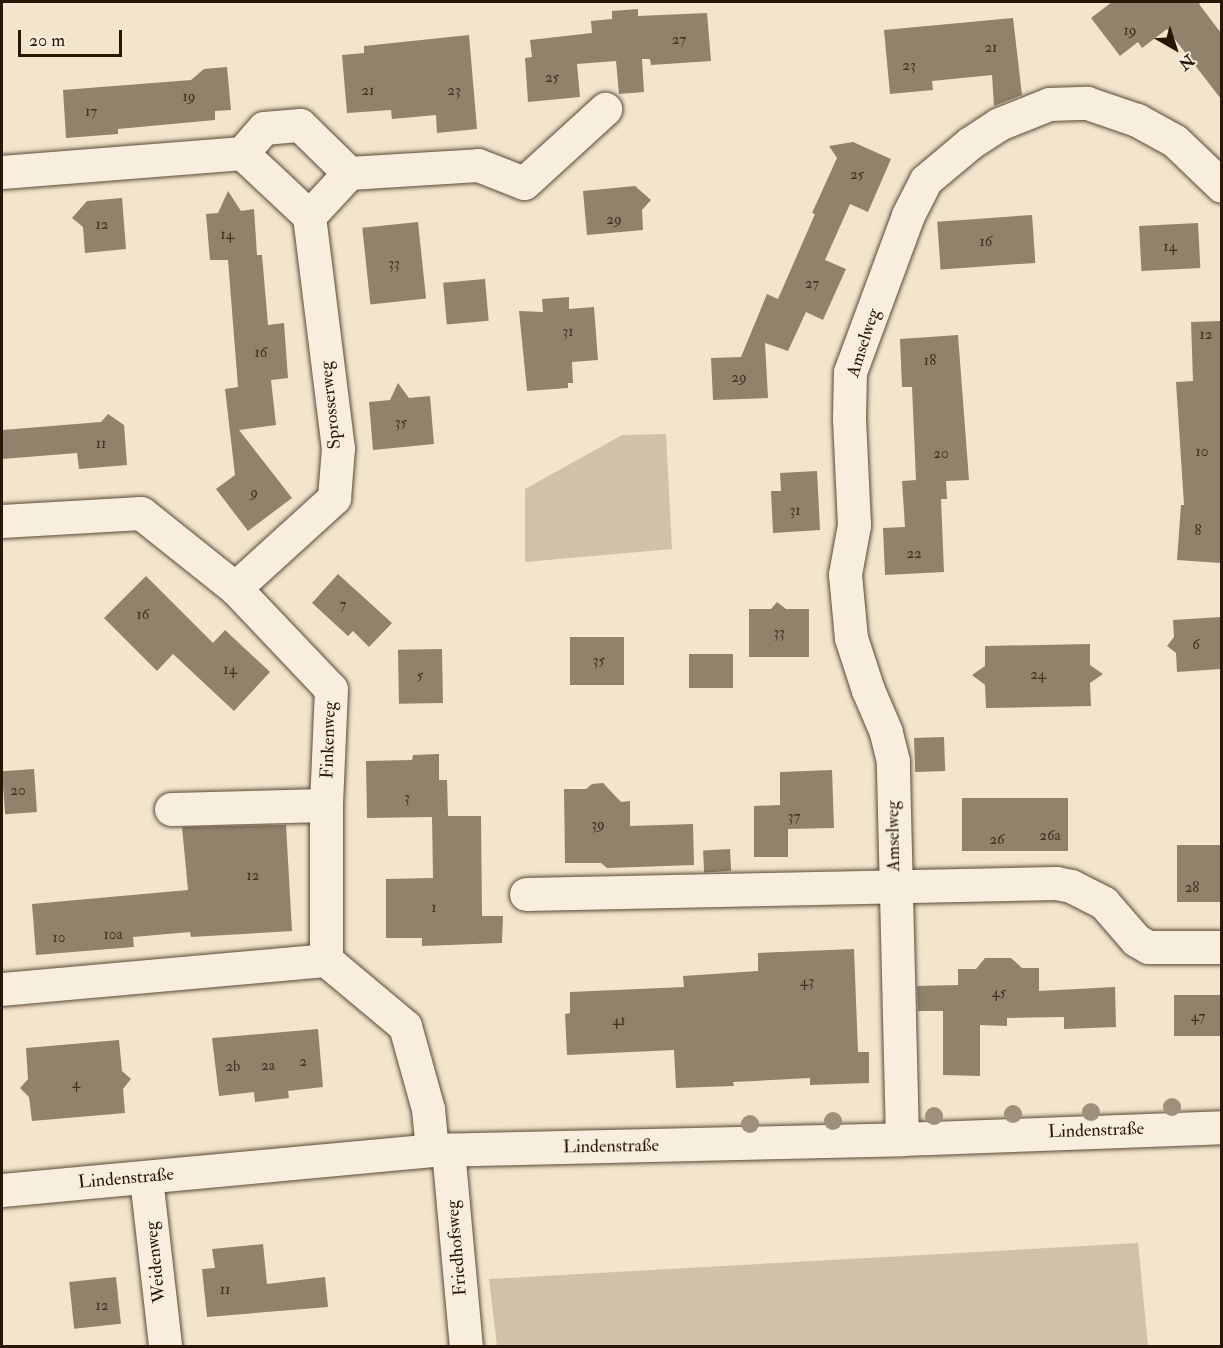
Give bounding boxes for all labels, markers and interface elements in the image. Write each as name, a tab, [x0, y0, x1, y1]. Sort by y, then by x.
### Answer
scale bar	[21, 18, 124, 56]
north arrow	[1145, 18, 1205, 78]
house number: 19	[1124, 22, 1136, 40]
text: 20 m	[29, 29, 65, 52]
house number: 27	[672, 31, 686, 49]
house number: 21	[985, 39, 997, 57]
text: N	[1174, 50, 1198, 74]
house number: 23	[902, 57, 916, 75]
house number: 25	[545, 69, 559, 87]
house number: 21	[362, 82, 374, 100]
house number: 23	[447, 82, 461, 100]
house number: 19	[183, 88, 195, 106]
house number: 17	[85, 103, 97, 121]
house number: 25	[850, 166, 864, 184]
house number: 29	[606, 211, 622, 229]
house number: 12	[96, 216, 108, 234]
house number: 14	[220, 226, 234, 244]
house number: 16	[980, 233, 992, 251]
house number: 14	[1163, 238, 1177, 256]
house number: 33	[388, 255, 400, 273]
house number: 27	[805, 275, 819, 293]
street label: Amselweg	[843, 306, 885, 380]
house number: 31	[562, 323, 574, 341]
house number: 12	[1200, 326, 1212, 344]
house number: 16	[255, 344, 267, 362]
house number: 18	[924, 352, 936, 370]
street label: Sprosserweg	[316, 360, 346, 450]
house number: 29	[731, 369, 747, 387]
house number: 35	[395, 414, 407, 432]
house number: 11	[96, 435, 106, 453]
house number: 10	[1196, 443, 1208, 461]
house number: 20	[933, 445, 949, 463]
house number: 9	[250, 484, 258, 502]
house number: 31	[789, 502, 801, 520]
house number: 8	[1194, 522, 1202, 540]
house number: 22	[906, 545, 922, 563]
house number: 7	[340, 596, 346, 614]
house number: 16	[137, 606, 149, 624]
house number: 33	[773, 624, 785, 642]
house number: 6	[1192, 636, 1200, 654]
house number: 35	[593, 652, 605, 670]
house number: 14	[223, 661, 237, 679]
house number: 24	[1030, 666, 1046, 684]
house number: 5	[417, 667, 423, 685]
street label: Finkenweg	[317, 701, 341, 779]
house number: 20	[10, 782, 26, 800]
house number: 3	[404, 789, 410, 807]
street label: Amselweg	[883, 800, 905, 872]
house number: 37	[788, 808, 800, 826]
house number: 39	[591, 816, 605, 834]
house number: 26a	[1039, 827, 1061, 845]
house number: 26	[989, 831, 1005, 849]
house number: 12	[247, 867, 259, 885]
house number: 28	[1185, 879, 1199, 897]
house number: 1	[431, 899, 437, 917]
house number: 10a	[103, 926, 123, 944]
house number: 10	[53, 929, 65, 947]
house number: 43	[800, 973, 814, 991]
house number: 45	[992, 984, 1006, 1002]
house number: 47	[1191, 1008, 1205, 1026]
house number: 41	[612, 1012, 626, 1030]
house number: 2	[299, 1053, 307, 1071]
house number: 2a	[261, 1057, 275, 1075]
house number: 2b	[226, 1058, 240, 1076]
house number: 4	[72, 1075, 80, 1093]
street label: Lindenstraße	[1048, 1119, 1144, 1143]
street label: Lindenstraße	[563, 1135, 659, 1159]
street label: Lindenstraße	[77, 1164, 175, 1194]
street label: Friedhofsweg	[442, 1199, 472, 1297]
street label: Weidenweg	[141, 1220, 171, 1304]
house number: 11	[220, 1281, 230, 1299]
house number: 12	[96, 1297, 108, 1315]

